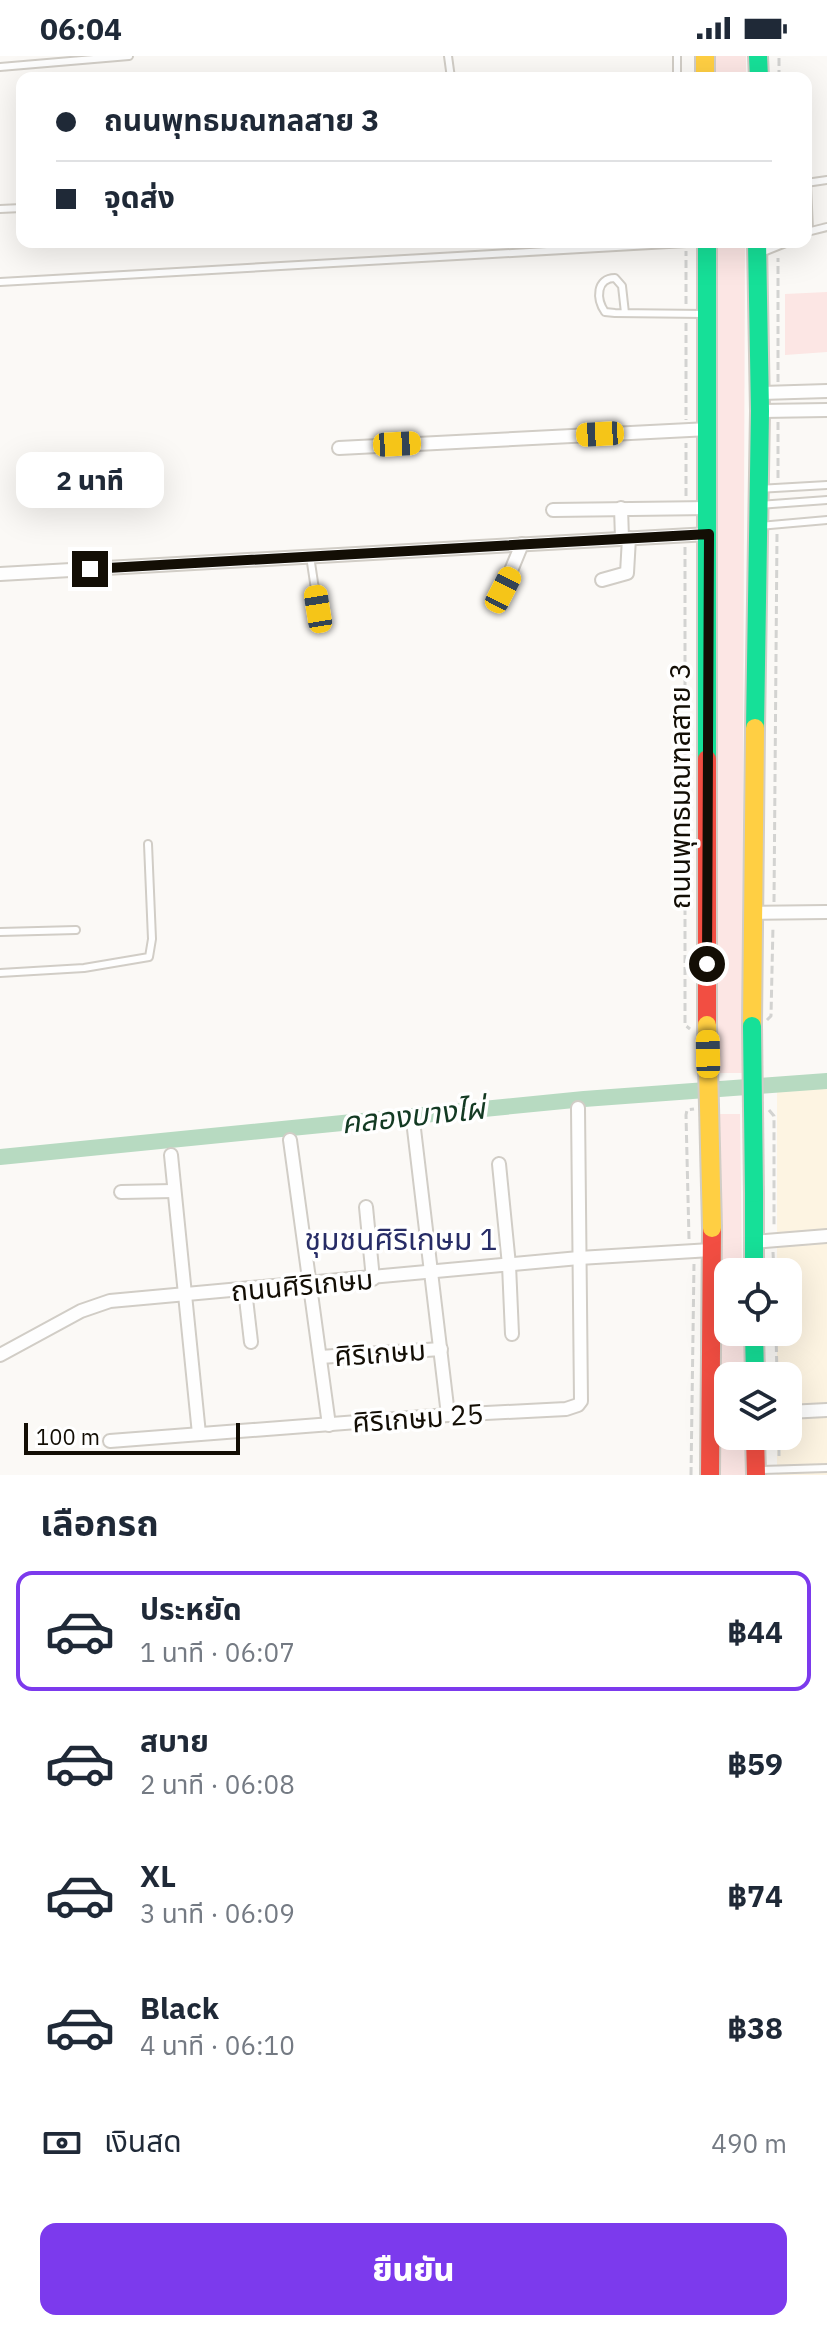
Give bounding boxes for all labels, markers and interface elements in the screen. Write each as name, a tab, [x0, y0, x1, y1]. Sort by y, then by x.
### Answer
text: 06:04	[40, 9, 122, 48]
text: ถนนพุทธมณฑลสาย 3	[104, 100, 379, 139]
text: จุดส่ง	[104, 177, 175, 216]
car	[575, 421, 625, 447]
car	[372, 431, 422, 457]
callout: 2 นาที	[16, 453, 164, 509]
text: 2 นาที	[56, 463, 124, 497]
route end	[72, 551, 108, 587]
car	[481, 563, 525, 617]
car	[302, 583, 334, 635]
street label: ถนนพุทธมณฑลสาย 3	[661, 663, 698, 909]
route start	[689, 946, 725, 982]
car	[696, 1030, 720, 1078]
water label: คลองบางไผ่	[339, 1087, 490, 1141]
district label: ชุมชนศิริเกษม 1	[305, 1219, 497, 1258]
map controls	[714, 1258, 802, 1450]
button: locate	[714, 1258, 802, 1346]
street label: ถนนศิริเกษม	[229, 1260, 375, 1309]
street label: ศิริเกษม	[333, 1331, 427, 1374]
button: layers	[714, 1362, 802, 1450]
street label: ศิริเกษม 25	[351, 1394, 485, 1441]
scale bar	[24, 1419, 240, 1455]
text: 100 m	[36, 1422, 100, 1451]
text: เลือกรถ	[40, 1499, 159, 1546]
text: ประหยัด	[140, 1589, 242, 1628]
icon: car	[44, 1595, 116, 1667]
text: ฿44	[727, 1612, 783, 1651]
text: 1 นาที · 06:07	[140, 1635, 295, 1669]
text: สบาย	[140, 1721, 209, 1760]
icon: car	[44, 1727, 116, 1799]
text: ฿59	[727, 1744, 783, 1783]
text: 2 นาที · 06:08	[140, 1767, 295, 1801]
text: XL	[140, 1856, 176, 1895]
icon: car	[44, 1859, 116, 1931]
text: ฿74	[727, 1876, 783, 1915]
text: 3 นาที · 06:09	[140, 1896, 295, 1930]
text: Black	[140, 1988, 219, 2027]
icon: car	[44, 1991, 116, 2063]
text: ฿38	[727, 2008, 783, 2047]
text: 4 นาที · 06:10	[140, 2028, 295, 2062]
icon: cash	[40, 2121, 84, 2165]
text: เงินสด	[104, 2121, 182, 2160]
text: 490 m	[711, 2126, 787, 2160]
button: ยืนยัน	[40, 2223, 787, 2315]

